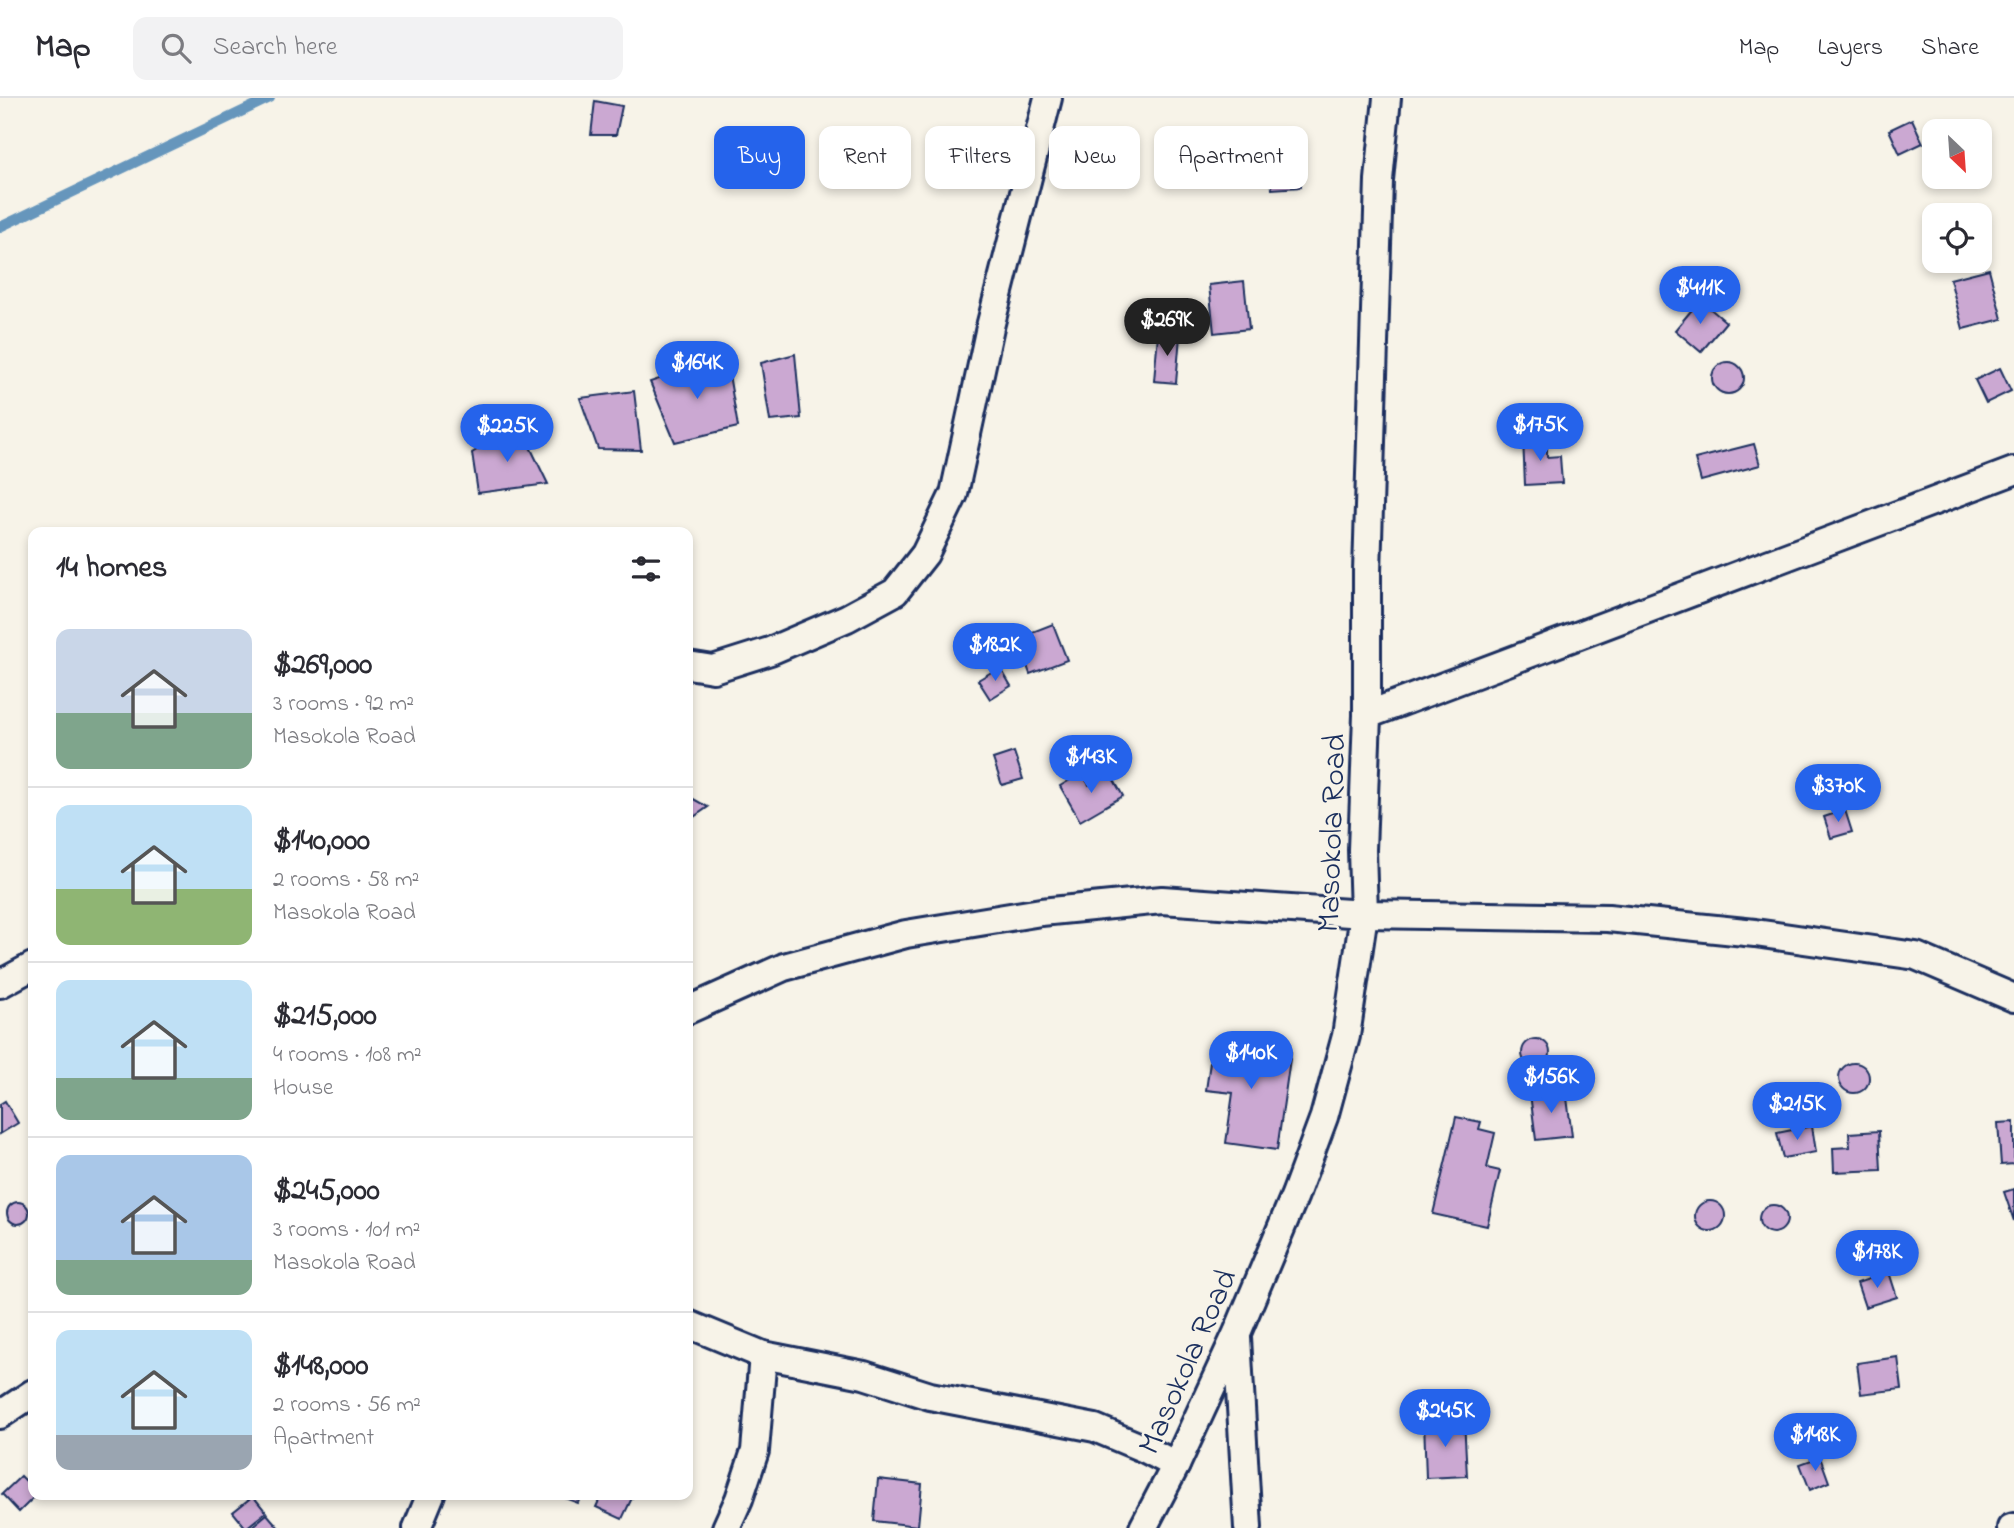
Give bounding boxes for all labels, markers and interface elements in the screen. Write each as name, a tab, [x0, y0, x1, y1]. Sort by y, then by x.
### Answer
search box	[133, 17, 623, 80]
text: Map	[35, 24, 91, 72]
icon: search	[157, 29, 195, 67]
text: Search here	[213, 29, 337, 67]
text: Map	[1739, 31, 1779, 66]
text: Layers	[1817, 31, 1883, 66]
text: Share	[1921, 31, 1979, 66]
north arrow	[1922, 119, 1992, 189]
map controls	[1922, 119, 1992, 273]
chip: Buy	[714, 126, 805, 189]
chip: Rent	[819, 126, 911, 189]
chip: Filters	[925, 126, 1035, 189]
chip: New	[1049, 126, 1140, 189]
chip: Apartment	[1154, 126, 1308, 189]
button: locate	[1922, 203, 1992, 273]
pin: $411K	[1651, 266, 1749, 326]
text: $411K	[1675, 272, 1725, 305]
pin: $269K	[1118, 299, 1216, 358]
text: $269K	[1140, 304, 1194, 337]
pin: $164K	[648, 342, 746, 401]
text: $164K	[671, 347, 723, 380]
pin: $225K	[458, 404, 556, 464]
pin: $175K	[1491, 404, 1589, 463]
text: $175K	[1512, 409, 1568, 442]
text: $225K	[476, 410, 538, 443]
text: 14 homes	[56, 547, 167, 591]
icon: filters	[627, 550, 665, 588]
pin: $182K	[946, 624, 1044, 683]
text: $182K	[969, 629, 1021, 662]
text: $269,000	[273, 644, 372, 688]
icon: home	[112, 657, 196, 741]
text: 3 rooms · 92 m²	[273, 688, 414, 721]
text: Masokola Road	[273, 721, 416, 754]
street label: Masokola Road	[1307, 733, 1360, 933]
pin: $143K	[1042, 736, 1140, 795]
text: $143K	[1065, 741, 1117, 774]
pin: $370K	[1789, 764, 1887, 824]
text: $370K	[1811, 770, 1865, 803]
text: $140,000	[273, 820, 370, 864]
icon: home	[112, 833, 196, 917]
text: 2 rooms · 58 m²	[273, 864, 419, 897]
text: Masokola Road	[273, 897, 416, 930]
text: $215,000	[273, 995, 377, 1039]
icon: home	[112, 1008, 196, 1092]
pin: $140K	[1202, 1032, 1300, 1091]
text: $140K	[1225, 1037, 1277, 1070]
text: 4 rooms · 108 m²	[273, 1039, 422, 1072]
pin: $156K	[1502, 1056, 1600, 1115]
text: $156K	[1523, 1061, 1579, 1094]
text: House	[273, 1072, 333, 1105]
pin: $215K	[1748, 1082, 1846, 1142]
text: $215K	[1769, 1088, 1825, 1121]
text: $245,000	[273, 1170, 380, 1214]
icon: home	[112, 1183, 196, 1267]
text: 3 rooms · 101 m²	[273, 1214, 420, 1247]
pin: $178K	[1828, 1230, 1926, 1290]
text: $178K	[1852, 1236, 1902, 1269]
text: Masokola Road	[273, 1247, 416, 1280]
street label: Masokola Road	[1127, 1262, 1251, 1463]
text: $148,000	[273, 1345, 368, 1389]
icon: home	[112, 1358, 196, 1442]
text: 2 rooms · 56 m²	[273, 1389, 421, 1422]
pin: $245K	[1396, 1390, 1494, 1449]
text: $245K	[1415, 1395, 1475, 1428]
pin: $148K	[1766, 1414, 1864, 1473]
text: $148K	[1790, 1419, 1840, 1452]
text: Apartment	[273, 1422, 374, 1455]

